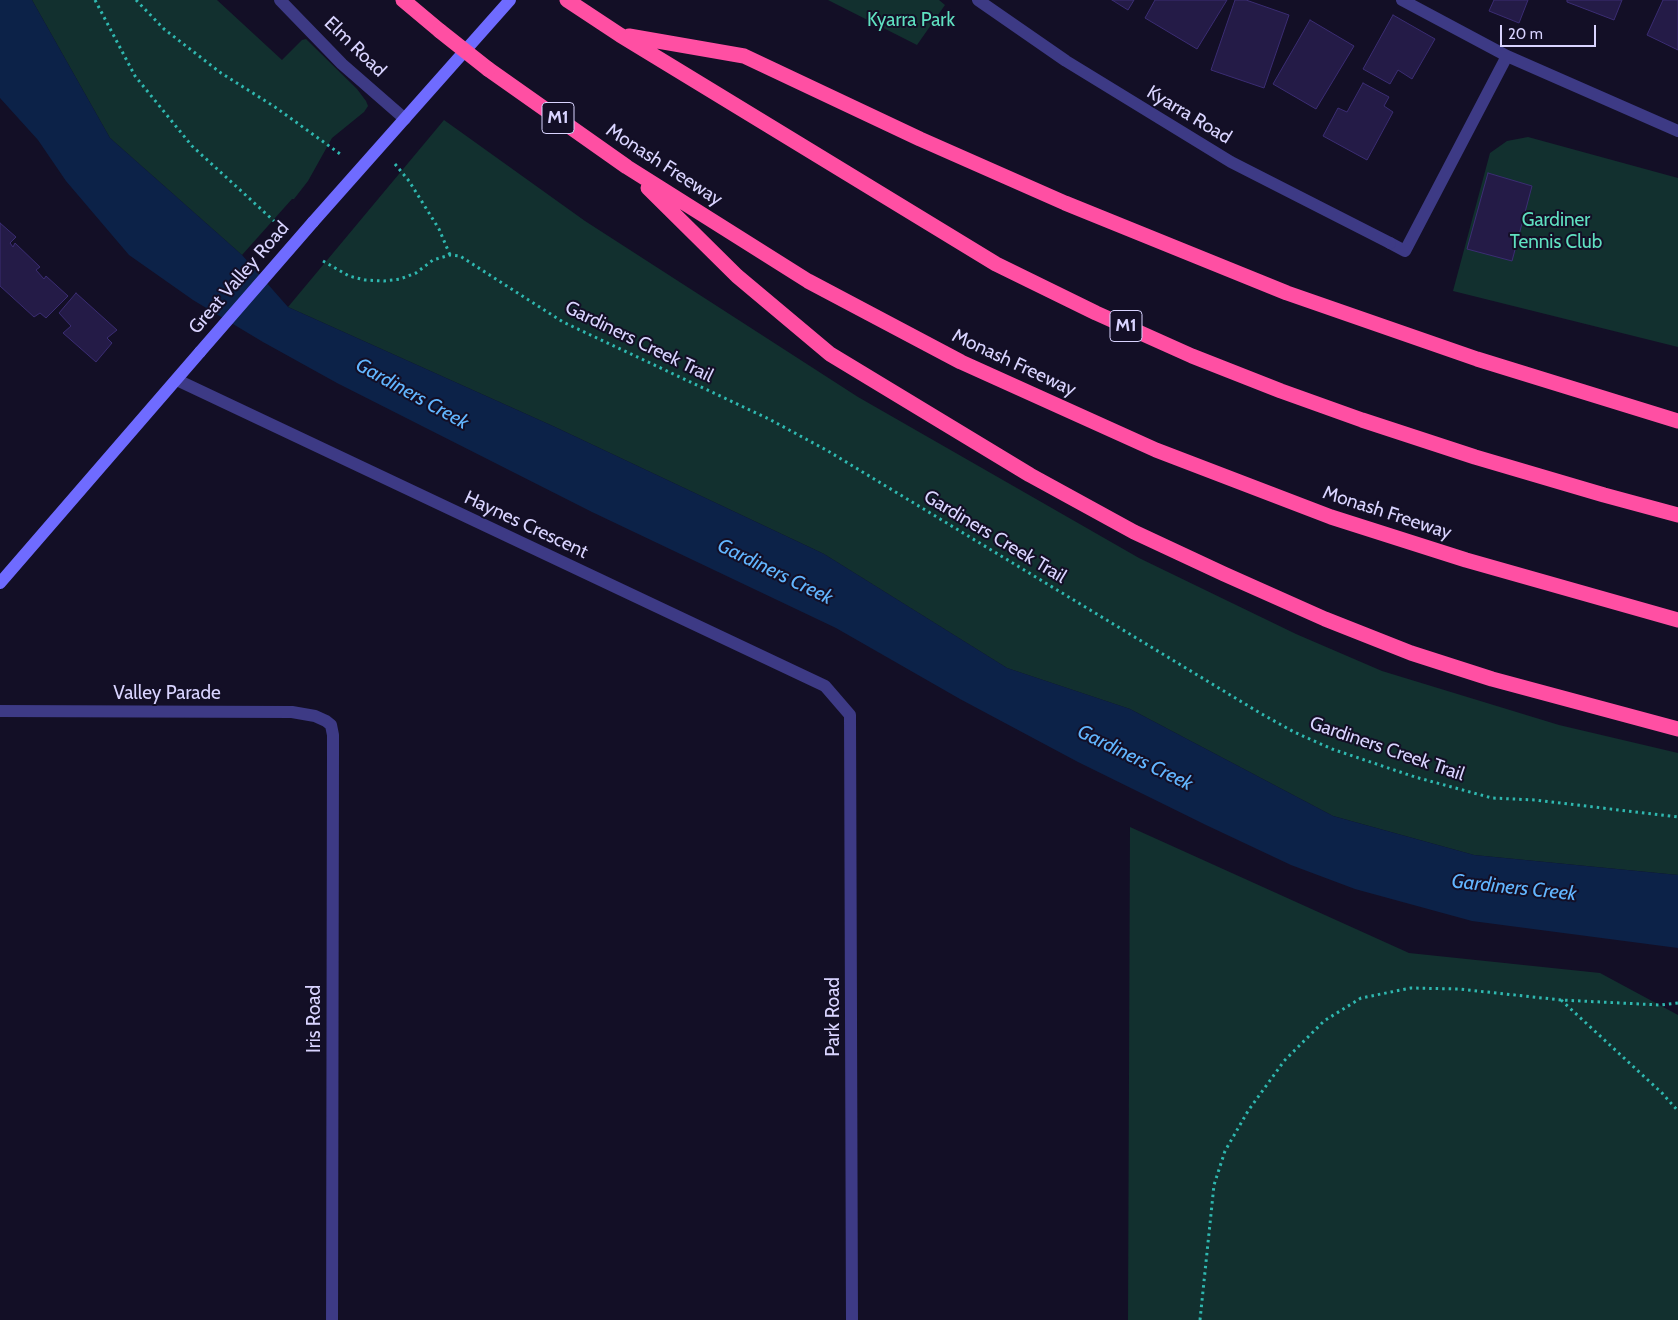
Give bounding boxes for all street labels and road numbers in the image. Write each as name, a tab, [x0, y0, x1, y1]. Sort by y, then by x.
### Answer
street label: Elm Road	[319, 12, 391, 82]
street label: Kyarra Road	[1143, 81, 1235, 149]
road number: M1	[542, 102, 574, 134]
street label: Monash Freeway	[602, 119, 726, 211]
street label: Great Valley Road	[184, 217, 294, 339]
street label: Gardiners Creek Trail	[561, 296, 717, 388]
road number: M1	[1110, 310, 1142, 342]
street label: Monash Freeway	[948, 324, 1080, 402]
street label: Monash Freeway	[1320, 481, 1454, 545]
street label: Gardiners Creek Trail	[920, 485, 1070, 589]
street label: Haynes Crescent	[460, 486, 592, 564]
street label: Valley Parade	[113, 682, 221, 704]
street label: Gardiners Creek Trail	[1307, 712, 1467, 786]
street label: Park Road	[822, 977, 844, 1057]
street label: Iris Road	[303, 985, 325, 1053]

